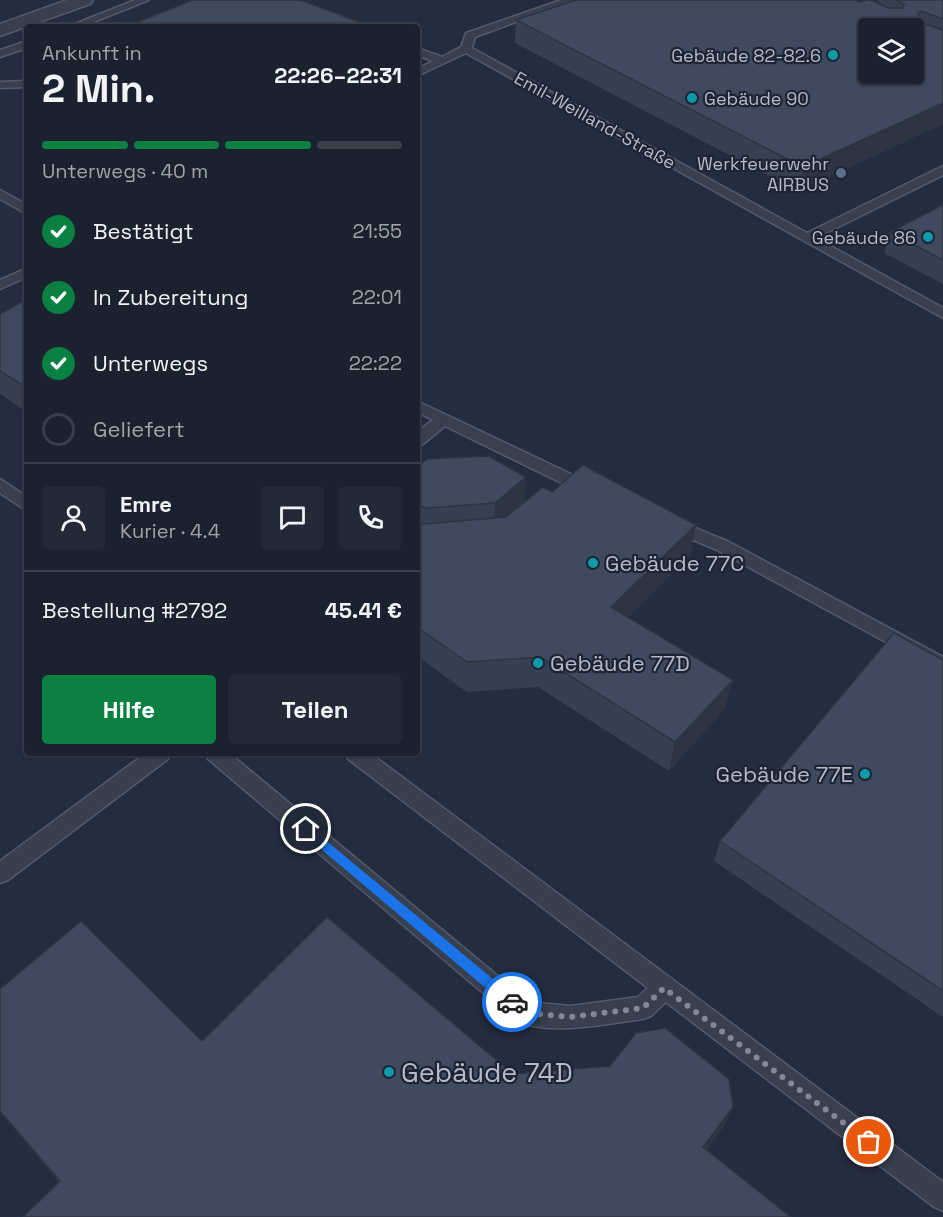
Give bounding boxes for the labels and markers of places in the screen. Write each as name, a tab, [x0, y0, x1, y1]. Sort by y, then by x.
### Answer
place label: Gebäude 82-82.6	[671, 44, 821, 67]
marker: Gebäude 82-82.6	[826, 48, 840, 62]
place label: Gebäude 90	[704, 87, 809, 110]
marker: Gebäude 90	[685, 91, 699, 105]
place label: Werkfeuerwehr AIRBUS	[697, 152, 829, 196]
marker: Werkfeuerwehr AIRBUS	[834, 166, 848, 180]
place label: Gebäude 86	[812, 226, 916, 249]
marker: Gebäude 86	[921, 230, 935, 244]
place label: Gebäude 77C	[605, 549, 744, 577]
marker: Gebäude 77C	[586, 556, 600, 570]
place label: Gebäude 77D	[550, 649, 690, 677]
marker: Gebäude 77D	[531, 656, 545, 670]
place label: Gebäude 77E	[715, 760, 853, 788]
marker: Gebäude 77E	[858, 767, 872, 781]
pin	[280, 803, 331, 854]
place label: Gebäude 74D	[401, 1055, 573, 1090]
marker: Gebäude 74D	[382, 1065, 396, 1079]
pin	[843, 1116, 894, 1167]

